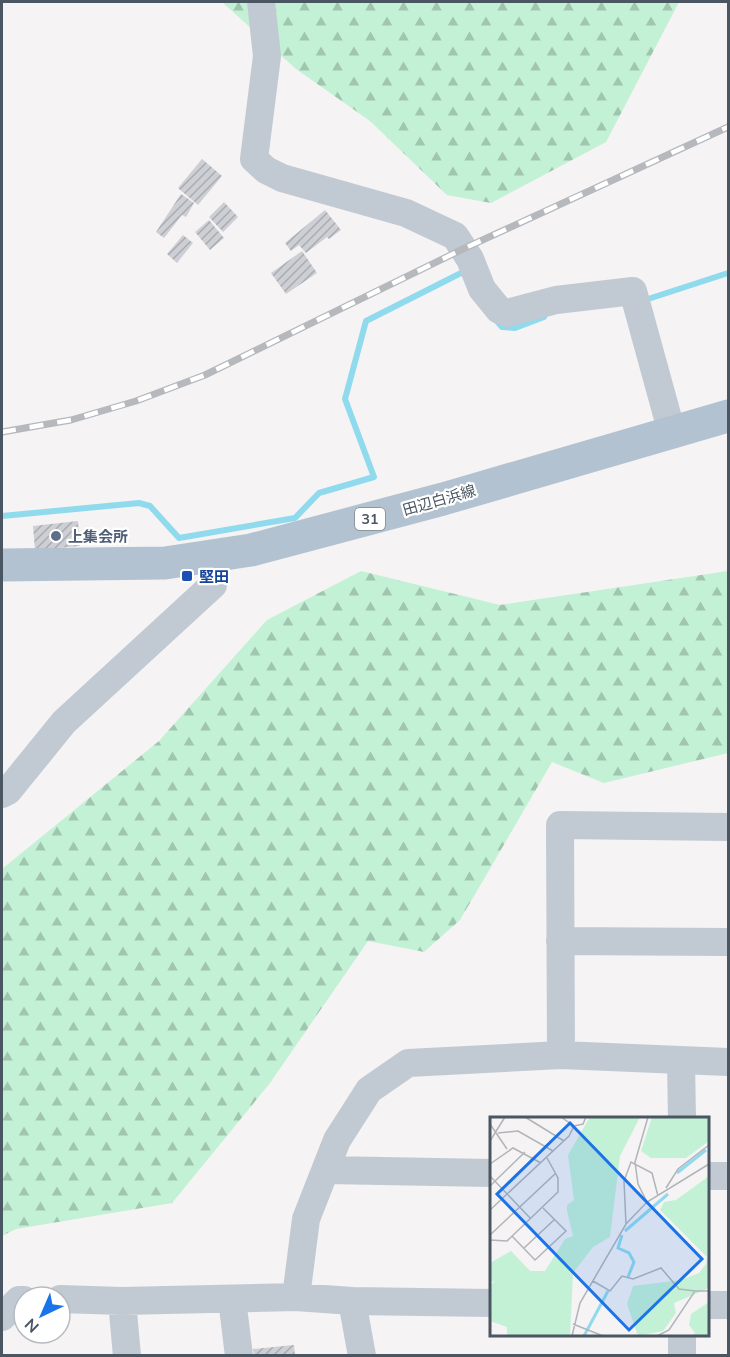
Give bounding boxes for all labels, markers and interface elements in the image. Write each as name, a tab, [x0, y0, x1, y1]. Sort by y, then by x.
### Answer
street label: 田辺白浜線	[400, 481, 478, 519]
road number: 31	[355, 508, 385, 530]
place label: 上集会所	[68, 527, 128, 546]
marker: 上集会所	[49, 529, 63, 543]
place label: 堅田	[199, 567, 229, 586]
marker: 堅田	[180, 569, 194, 583]
inset map	[490, 1117, 709, 1336]
north arrow	[12, 1285, 72, 1345]
text: N	[20, 1314, 43, 1337]

